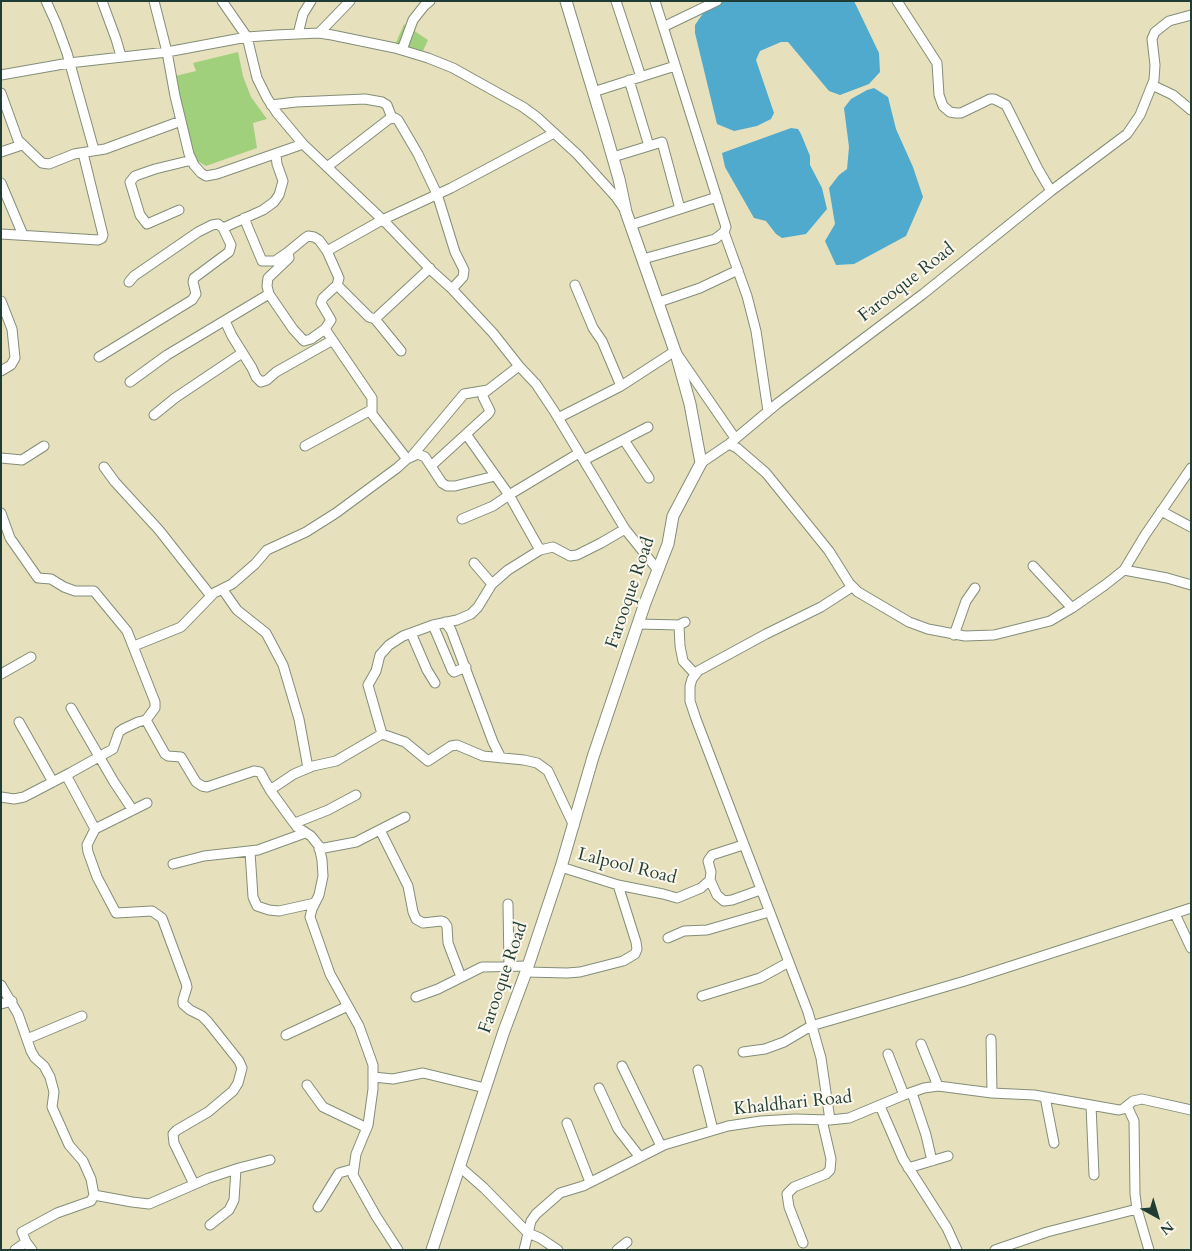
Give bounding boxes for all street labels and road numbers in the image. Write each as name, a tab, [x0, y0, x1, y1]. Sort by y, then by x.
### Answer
street label: Farooque Road	[855, 239, 959, 327]
street label: Farooque Road	[602, 535, 660, 651]
street label: Lalpool Road	[575, 844, 679, 890]
street label: Farooque Road	[475, 920, 533, 1036]
street label: Khaldhari Road	[733, 1087, 853, 1121]

